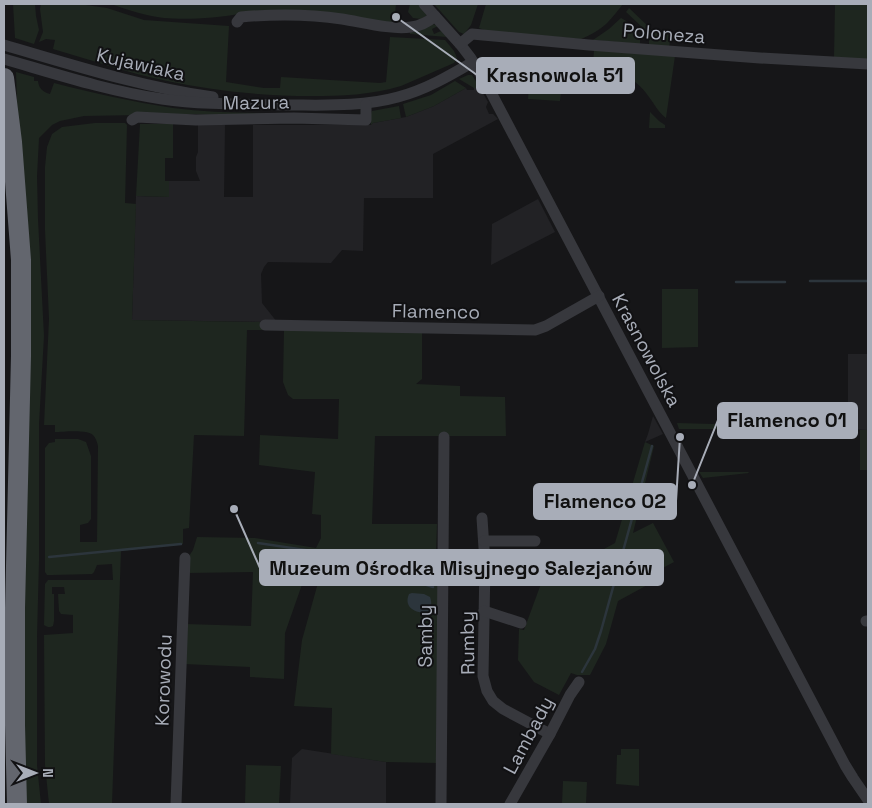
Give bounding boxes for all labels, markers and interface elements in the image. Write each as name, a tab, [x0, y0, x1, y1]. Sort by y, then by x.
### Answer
street label: Poloneza	[622, 17, 706, 50]
street label: Kujawiaka	[94, 42, 188, 87]
callout: Krasnowola 51	[477, 58, 634, 93]
text: Krasnowola 51	[486, 62, 624, 88]
street label: Mazura	[222, 89, 290, 116]
street label: Krasnowolska	[606, 289, 687, 411]
street label: Flamenco	[392, 298, 480, 325]
callout: Flamenco 01	[718, 403, 857, 438]
text: Flamenco 01	[727, 407, 847, 433]
callout: Flamenco 02	[534, 484, 676, 519]
text: Flamenco 02	[544, 488, 666, 514]
callout: Muzeum Ośrodka Misyjnego Salezjanów	[260, 550, 663, 585]
text: Muzeum Ośrodka Misyjnego Salezjanów	[269, 555, 653, 581]
street label: Samby	[413, 605, 438, 667]
street label: Rumby	[454, 611, 481, 675]
street label: Korowodu	[149, 634, 178, 726]
street label: Lambady	[498, 692, 559, 778]
north arrow	[10, 748, 60, 798]
text: N	[39, 768, 57, 778]

